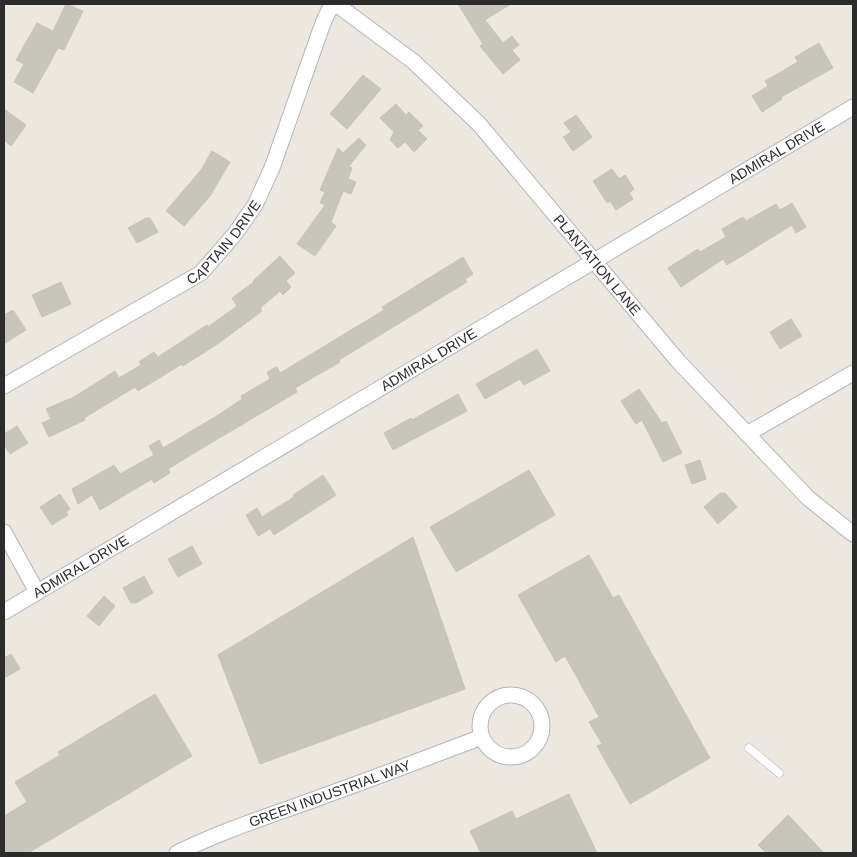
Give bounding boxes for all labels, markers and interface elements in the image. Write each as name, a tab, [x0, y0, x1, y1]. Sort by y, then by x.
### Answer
street label: ADMIRAL DRIVE	[726, 118, 827, 187]
street label: CAPTAIN DRIVE	[184, 197, 264, 288]
street label: PLANTATION LANE	[551, 211, 644, 318]
street label: ADMIRAL DRIVE	[378, 325, 479, 394]
street label: ADMIRAL DRIVE	[30, 532, 131, 601]
street label: GREEN INDUSTRIAL WAY	[247, 756, 413, 830]

